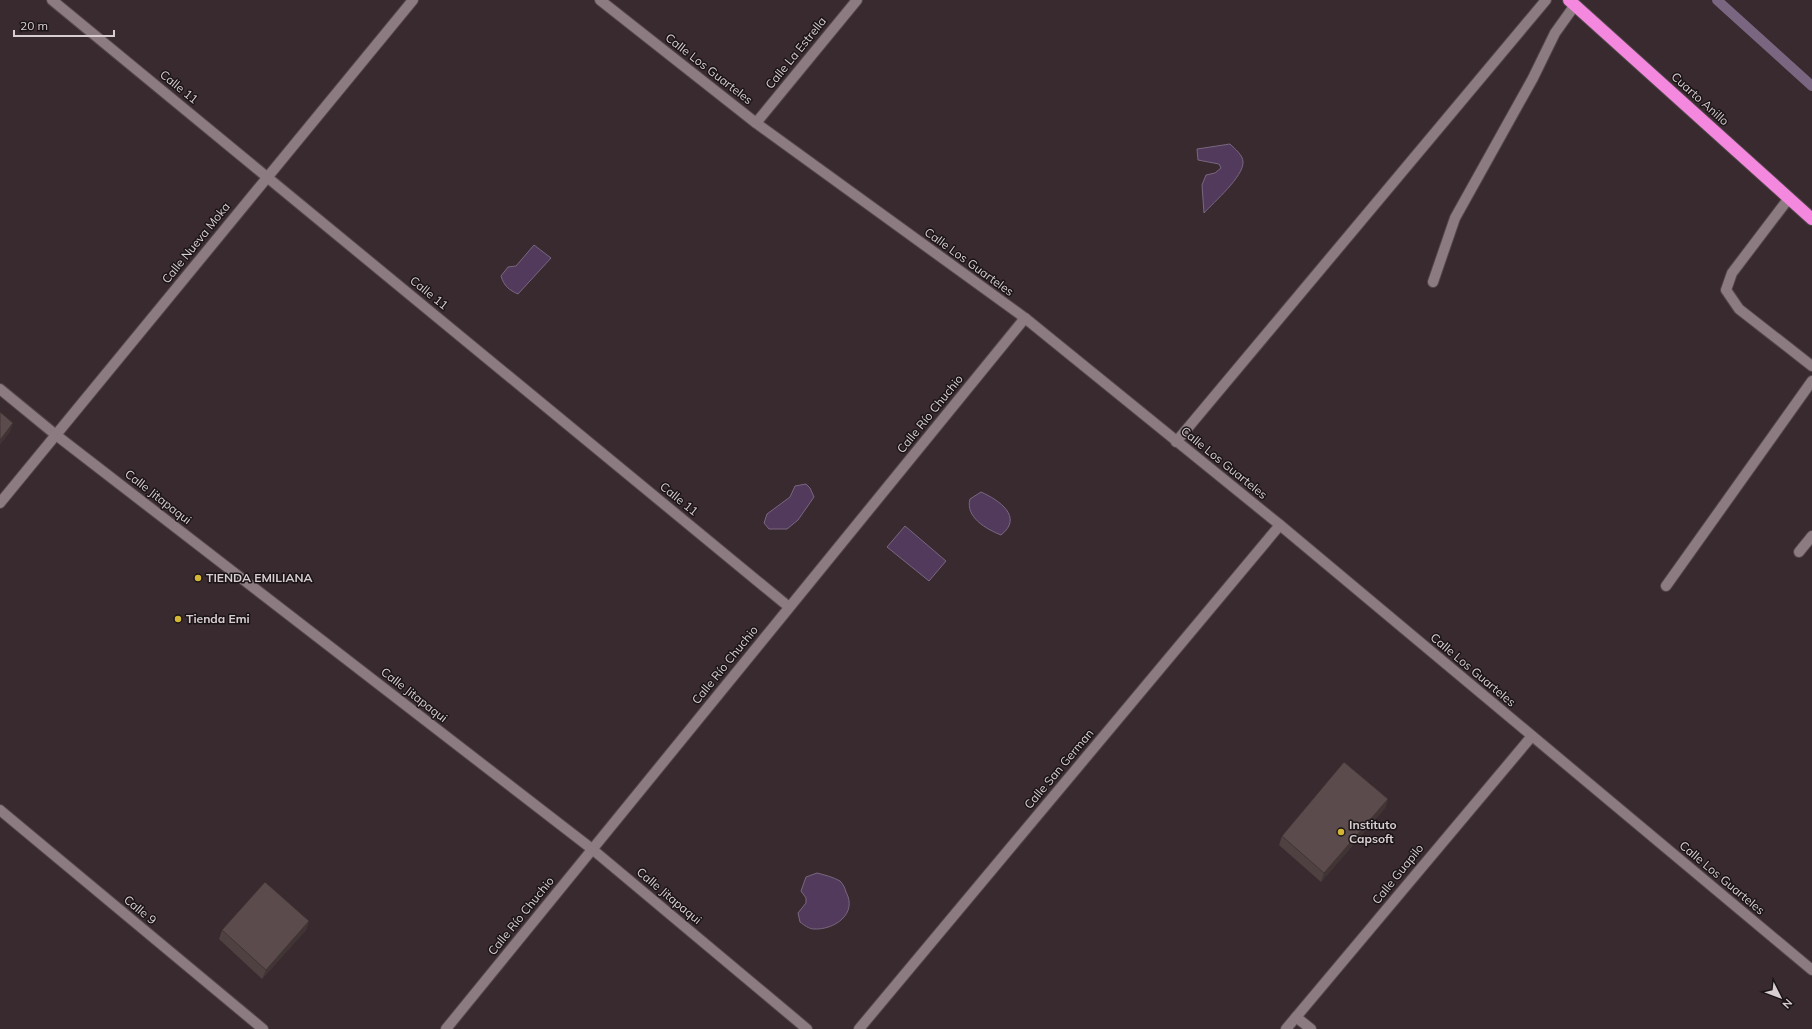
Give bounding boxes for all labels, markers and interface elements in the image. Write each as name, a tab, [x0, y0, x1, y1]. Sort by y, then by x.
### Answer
scale bar	[14, 12, 114, 38]
street label: Calle La Estrella	[762, 14, 829, 92]
text: 20 m	[20, 18, 48, 33]
street label: Calle Los Guarteles	[663, 30, 756, 107]
street label: Calle 11	[157, 67, 202, 107]
street label: Cuarto Anillo	[1668, 69, 1732, 128]
street label: Calle Nueva Moka	[158, 199, 233, 286]
street label: Calle Los Guarteles	[922, 224, 1017, 299]
street label: Calle 11	[407, 273, 452, 313]
street label: Calle Río Chuchio	[893, 371, 966, 456]
street label: Calle Los Guarteles	[1178, 423, 1270, 502]
street label: Calle Jitapaqui	[122, 466, 195, 527]
street label: Calle 11	[657, 479, 702, 519]
place label: TIENDA EMILIANA	[206, 570, 312, 585]
marker: TIENDA EMILIANA	[193, 573, 203, 583]
place label: Tienda Emi	[186, 611, 250, 626]
marker: Tienda Emi	[173, 614, 183, 624]
street label: Calle Río Chuchio	[688, 622, 761, 707]
street label: Calle Los Guarteles	[1428, 630, 1519, 710]
street label: Calle Jitapaqui	[378, 664, 451, 725]
street label: Calle San German	[1021, 726, 1096, 812]
place label: Instituto Capsoft	[1349, 817, 1397, 846]
marker: Instituto Capsoft	[1336, 827, 1346, 837]
street label: Calle Los Guarteles	[1677, 838, 1768, 918]
street label: Calle Guapilo	[1369, 840, 1427, 907]
street label: Calle Jitapaqui	[634, 864, 705, 927]
street label: Calle Río Chuchio	[484, 873, 557, 958]
street label: Calle 9	[121, 892, 160, 928]
north arrow	[1760, 977, 1800, 1017]
text: N	[1779, 996, 1795, 1011]

